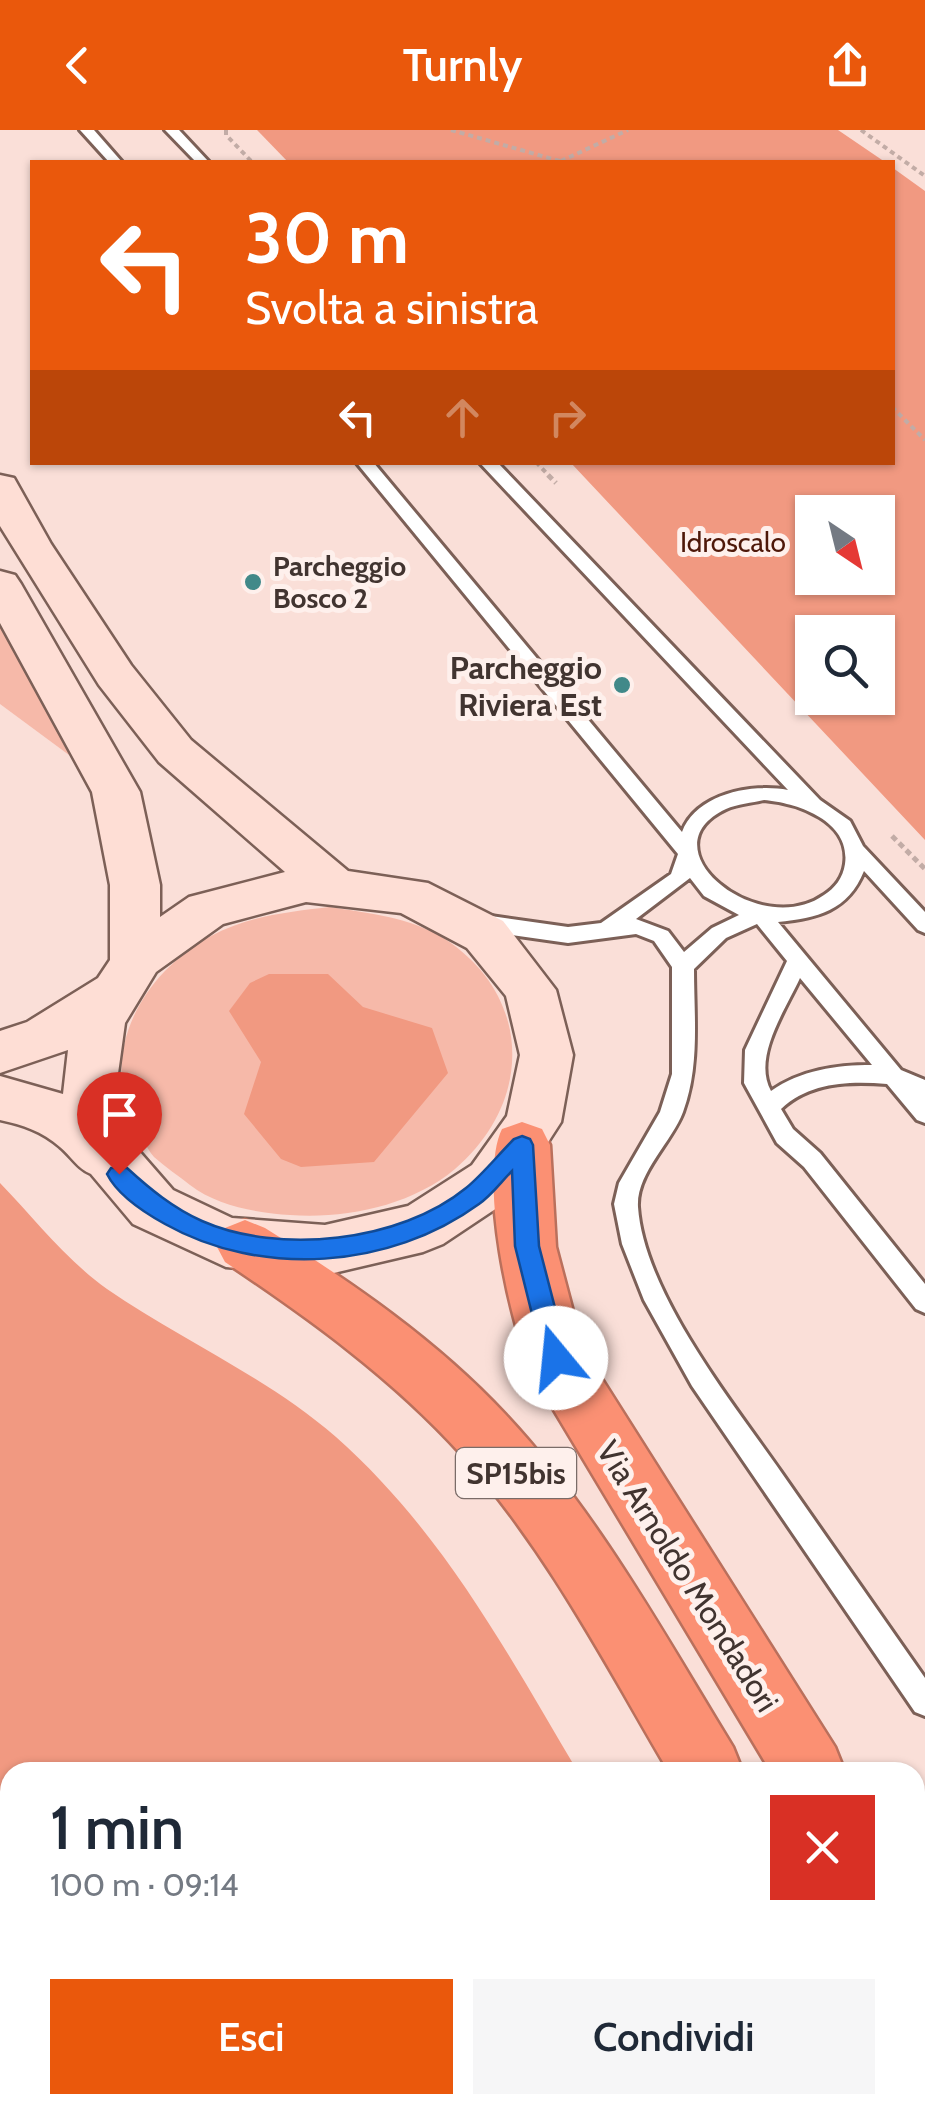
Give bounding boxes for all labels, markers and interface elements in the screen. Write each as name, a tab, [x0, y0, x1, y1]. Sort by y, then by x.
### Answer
icon: back	[50, 38, 105, 93]
text: Turnly	[403, 38, 522, 92]
icon: share	[820, 38, 875, 93]
text: 30 m	[245, 195, 409, 281]
icon: left	[80, 200, 210, 330]
text: Svolta a sinistra	[245, 281, 538, 335]
icon: left	[330, 390, 385, 445]
icon: ahead	[435, 390, 490, 445]
icon: right	[540, 390, 595, 445]
north arrow	[795, 495, 895, 595]
map controls	[795, 495, 895, 715]
park label: Idroscalo	[680, 525, 786, 559]
place label: Parcheggio Bosco 2	[273, 549, 406, 615]
marker: Parcheggio Bosco 2	[242, 571, 264, 593]
button: search	[795, 615, 895, 715]
place label: Parcheggio Riviera Est	[450, 648, 602, 724]
marker: Parcheggio Riviera Est	[611, 674, 633, 696]
pin	[77, 1072, 162, 1175]
icon: arrive	[92, 1087, 147, 1142]
position arrow	[504, 1306, 608, 1410]
street label: Via Arnoldo Mondadori	[589, 1433, 787, 1719]
road number: SP15bis	[456, 1448, 576, 1498]
text: 1 min	[50, 1791, 184, 1864]
button: close	[770, 1795, 875, 1900]
text: 100 m · 09:14	[50, 1865, 238, 1904]
button: Esci	[50, 1979, 453, 2094]
button: Condividi	[473, 1979, 875, 2094]

